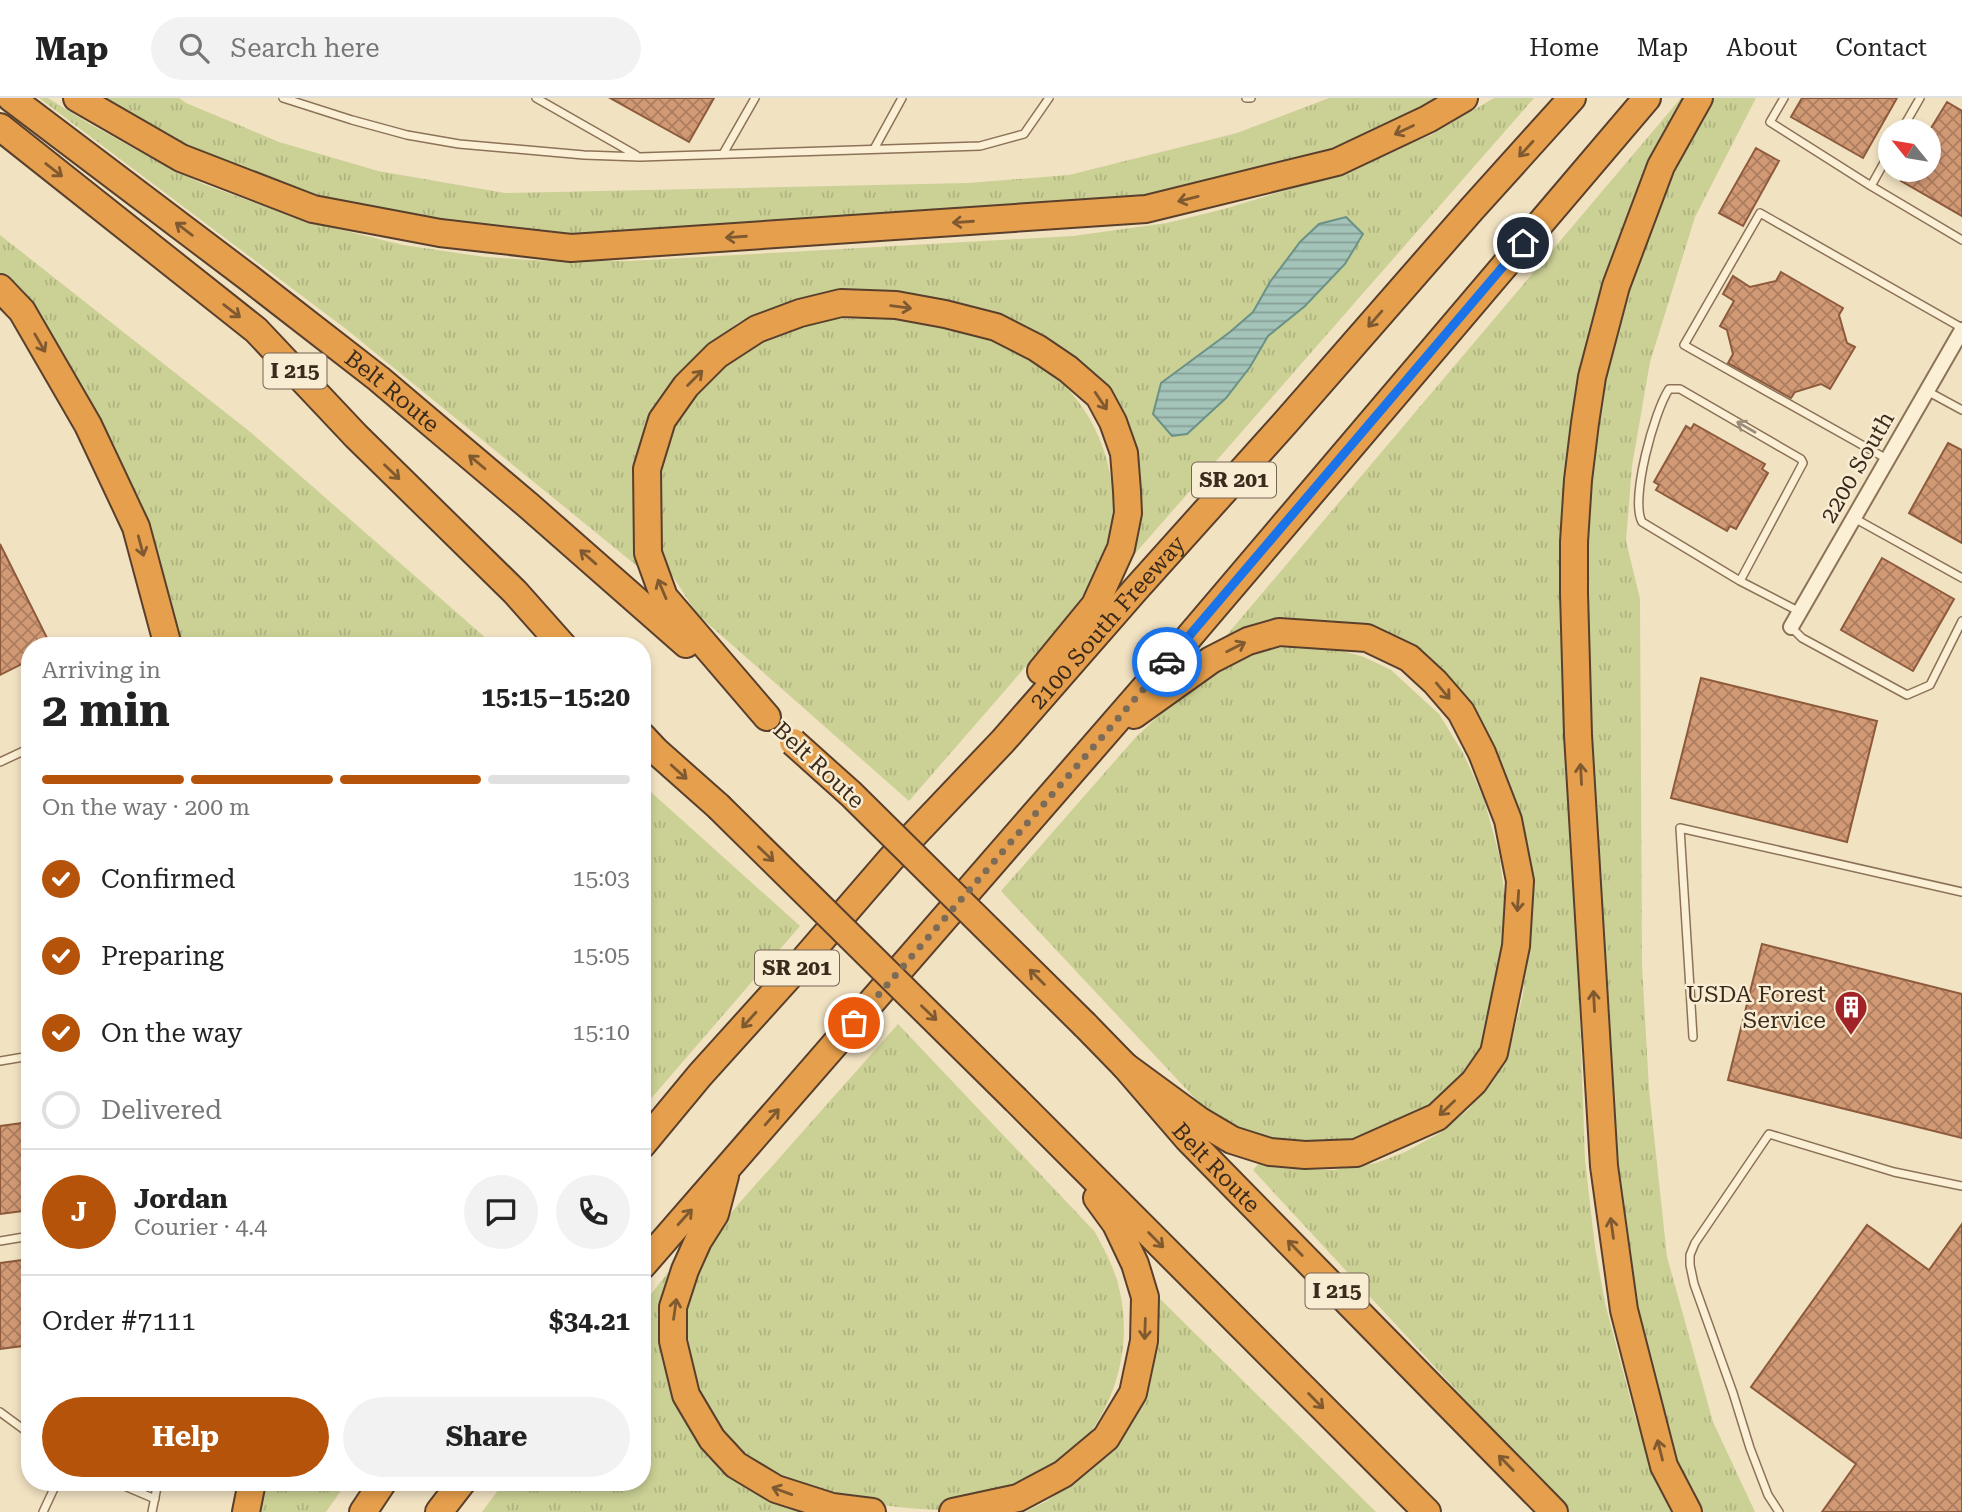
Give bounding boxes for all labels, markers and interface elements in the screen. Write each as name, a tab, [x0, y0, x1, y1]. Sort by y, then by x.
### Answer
search box	[151, 17, 641, 80]
text: Map	[35, 29, 109, 68]
icon: search	[175, 29, 213, 67]
text: Search here	[231, 33, 380, 63]
text: Home	[1529, 34, 1599, 62]
text: Map	[1637, 34, 1688, 62]
text: About	[1726, 34, 1797, 62]
text: Contact	[1835, 34, 1927, 62]
north arrow	[1878, 119, 1941, 182]
map controls	[1878, 119, 1941, 182]
one-way arrow	[1394, 124, 1415, 137]
one-way arrow	[1518, 139, 1534, 157]
one-way arrow	[44, 162, 62, 177]
one-way arrow	[1178, 193, 1200, 206]
pin	[1493, 213, 1553, 273]
one-way arrow	[951, 215, 974, 228]
one-way arrow	[175, 221, 193, 236]
icon: home	[1504, 224, 1542, 262]
one-way arrow	[725, 231, 747, 244]
one-way arrow	[889, 300, 912, 313]
one-way arrow	[222, 303, 241, 318]
one-way arrow	[1367, 310, 1384, 327]
one-way arrow	[34, 332, 47, 353]
street label: Belt Route	[339, 345, 445, 438]
road number: I 215	[264, 354, 326, 388]
one-way arrow	[686, 369, 703, 386]
one-way arrow	[1094, 391, 1108, 410]
street label: 2200 South	[1815, 407, 1900, 528]
one-way arrow	[1736, 420, 1756, 434]
one-way arrow	[468, 454, 486, 470]
road number: SR 201	[1192, 462, 1276, 498]
one-way arrow	[384, 463, 401, 480]
street label: 2100 South Freeway	[1024, 530, 1191, 715]
one-way arrow	[135, 534, 148, 557]
one-way arrow	[579, 549, 597, 565]
one-way arrow	[654, 579, 667, 600]
courier	[1132, 627, 1202, 697]
one-way arrow	[1225, 640, 1246, 654]
icon: car	[1148, 643, 1186, 681]
text: Arriving in	[42, 657, 161, 684]
one-way arrow	[1435, 681, 1451, 699]
text: 15:15–15:20	[481, 682, 630, 712]
text: 2 min	[42, 683, 170, 737]
street label: Belt Route	[768, 716, 870, 814]
one-way arrow	[1574, 763, 1587, 786]
one-way arrow	[670, 764, 688, 780]
text: On the way · 200 m	[42, 794, 250, 821]
one-way arrow	[758, 845, 775, 862]
icon: check	[42, 860, 80, 898]
text: Confirmed	[101, 864, 236, 894]
text: 15:03	[573, 865, 630, 892]
one-way arrow	[1512, 889, 1525, 912]
icon: check	[42, 937, 80, 975]
text: Preparing	[101, 941, 224, 971]
text: 15:05	[573, 942, 630, 969]
road number: SR 201	[755, 950, 839, 986]
one-way arrow	[1028, 969, 1045, 986]
place label: USDA Forest Service	[1686, 981, 1826, 1034]
building icon: USDA Forest Service	[1832, 988, 1870, 1037]
one-way arrow	[1587, 990, 1600, 1013]
pin	[824, 993, 884, 1053]
icon: bag	[835, 1004, 873, 1042]
one-way arrow	[920, 1005, 937, 1022]
one-way arrow	[742, 1011, 758, 1029]
icon: check	[42, 1014, 80, 1052]
text: On the way	[101, 1018, 242, 1048]
text: 15:10	[573, 1019, 630, 1046]
text: Delivered	[101, 1095, 222, 1125]
one-way arrow	[1438, 1099, 1455, 1116]
one-way arrow	[764, 1109, 780, 1127]
street label: Belt Route	[1166, 1118, 1266, 1218]
button: chat	[464, 1175, 538, 1249]
button: phone	[556, 1175, 630, 1249]
text: Jordan	[134, 1184, 228, 1214]
text: J	[71, 1197, 87, 1227]
one-way arrow	[677, 1208, 693, 1226]
text: Courier · 4.4	[134, 1214, 267, 1241]
one-way arrow	[1606, 1217, 1619, 1240]
one-way arrow	[1147, 1231, 1164, 1248]
one-way arrow	[1287, 1240, 1304, 1257]
road number: I 215	[1306, 1274, 1368, 1308]
one-way arrow	[668, 1298, 681, 1321]
text: Order #7111	[42, 1306, 196, 1336]
text: $34.21	[549, 1306, 630, 1336]
one-way arrow	[1138, 1318, 1151, 1341]
one-way arrow	[1308, 1392, 1325, 1409]
button: Help	[42, 1397, 329, 1477]
button: Share	[343, 1397, 630, 1477]
one-way arrow	[1653, 1439, 1666, 1462]
one-way arrow	[1498, 1455, 1515, 1472]
one-way arrow	[772, 1483, 794, 1496]

